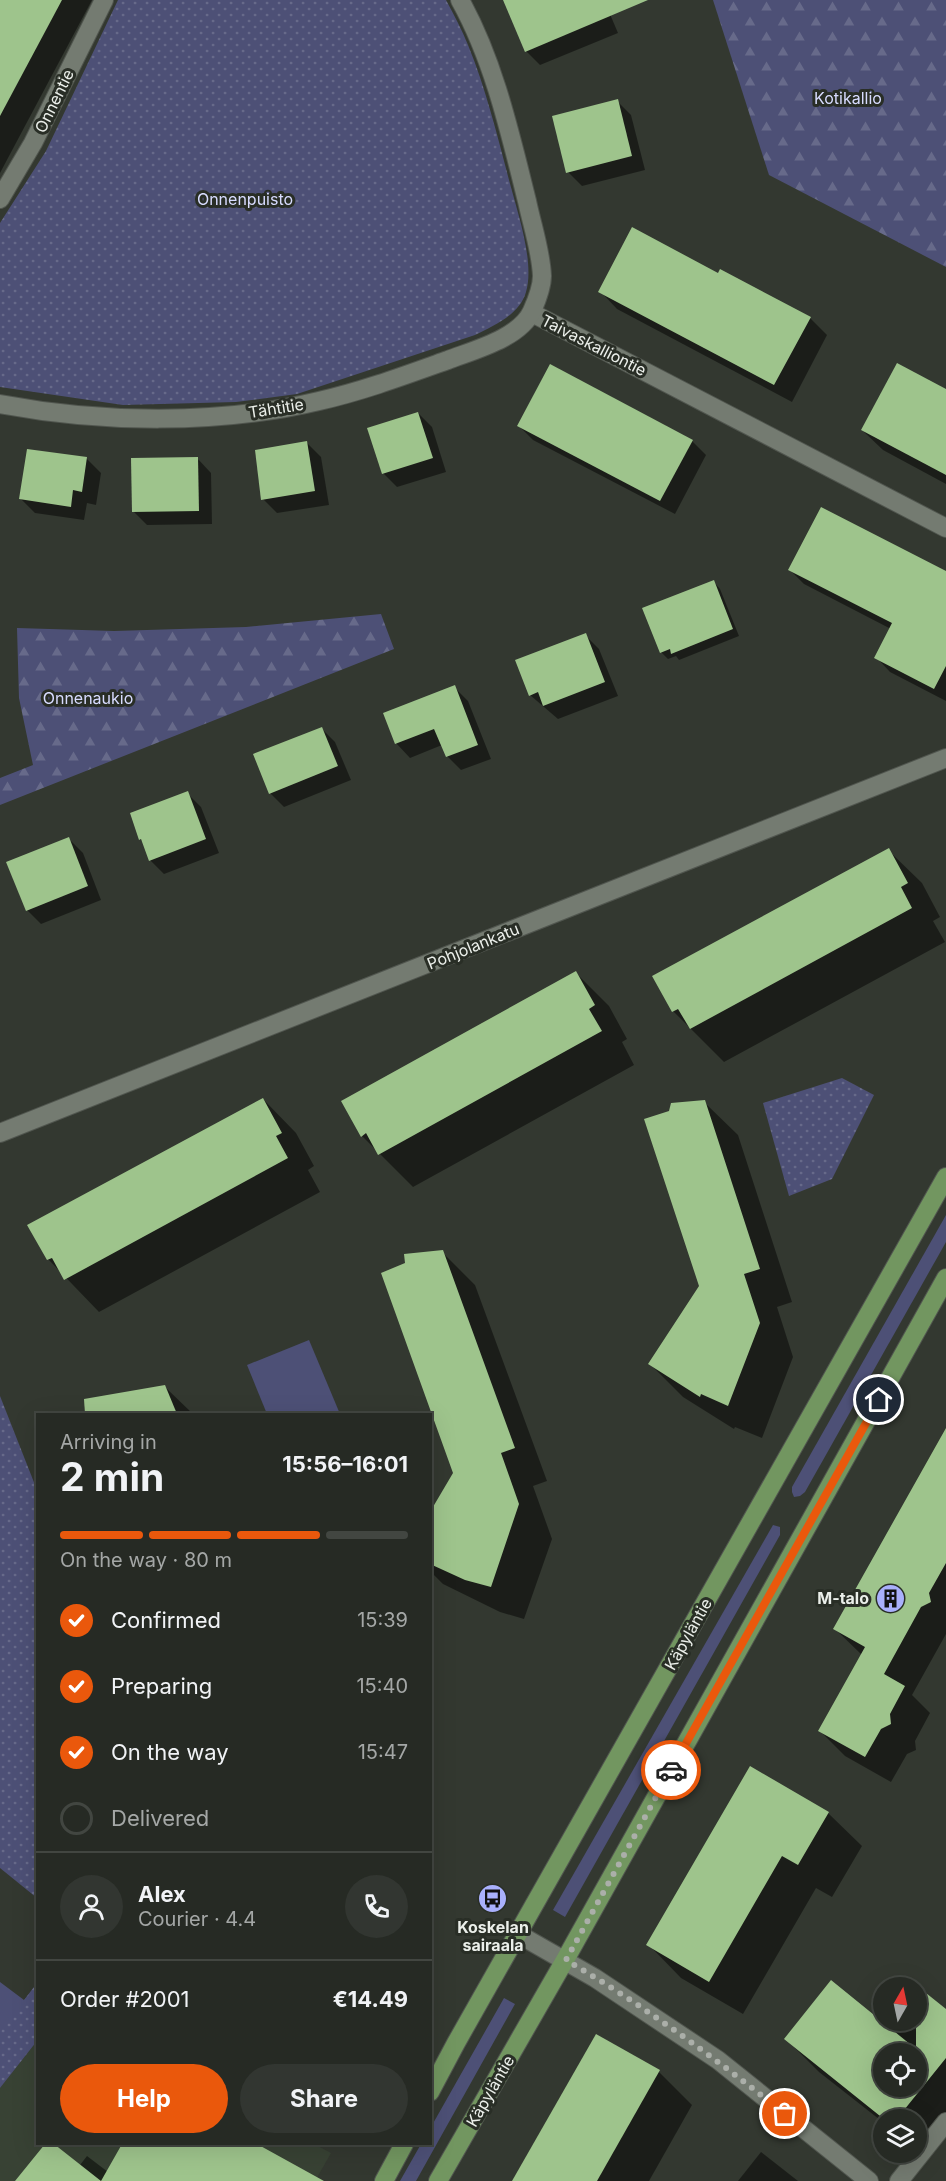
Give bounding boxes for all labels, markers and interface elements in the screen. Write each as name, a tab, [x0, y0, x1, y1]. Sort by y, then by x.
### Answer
street label: Onnentie	[30, 66, 78, 136]
park label: Kotikallio	[814, 88, 882, 108]
park label: Onnenpuisto	[197, 189, 293, 209]
street label: Taivaskalliontie	[538, 310, 650, 380]
street label: Tähtitie	[247, 394, 305, 422]
park label: Onnenaukio	[43, 688, 133, 708]
street label: Pohjolankatu	[424, 918, 522, 974]
pin	[853, 1374, 904, 1425]
icon: home	[862, 1383, 895, 1416]
text: Arriving in	[60, 1430, 157, 1454]
text: 15:56–16:01	[282, 1451, 408, 1477]
text: 2 min	[60, 1453, 164, 1500]
text: On the way · 80 m	[60, 1548, 232, 1572]
building icon: M-talo	[874, 1582, 906, 1614]
place label: M-talo	[817, 1588, 869, 1608]
street label: Käpyläntie	[660, 1595, 716, 1673]
icon: check	[60, 1604, 93, 1637]
text: Confirmed	[111, 1607, 221, 1633]
text: 15:39	[357, 1608, 408, 1632]
icon: check	[60, 1670, 93, 1703]
text: Preparing	[111, 1673, 212, 1699]
text: 15:40	[356, 1674, 408, 1698]
icon: check	[60, 1736, 93, 1769]
text: On the way	[111, 1739, 229, 1765]
text: 15:47	[358, 1740, 408, 1764]
courier	[641, 1740, 701, 1800]
icon: car	[655, 1754, 688, 1787]
text: Delivered	[111, 1805, 209, 1831]
button: person	[60, 1875, 123, 1938]
button: phone	[345, 1875, 408, 1938]
text: Alex	[138, 1881, 186, 1907]
bus stop icon: Koskelan sairaala	[477, 1883, 509, 1915]
text: Courier · 4.4	[138, 1907, 256, 1931]
place label: Koskelan sairaala	[457, 1917, 529, 1955]
north arrow	[873, 1977, 927, 2031]
map controls	[873, 1977, 927, 2163]
text: Order #2001	[60, 1986, 190, 2012]
text: €14.49	[333, 1986, 408, 2012]
button: locate	[873, 2043, 927, 2097]
street label: Käpyläntie	[462, 2052, 518, 2130]
button: Help	[60, 2064, 228, 2133]
button: Share	[240, 2064, 408, 2133]
pin	[759, 2088, 810, 2139]
icon: bag	[768, 2097, 801, 2130]
button: layers	[873, 2109, 927, 2163]

